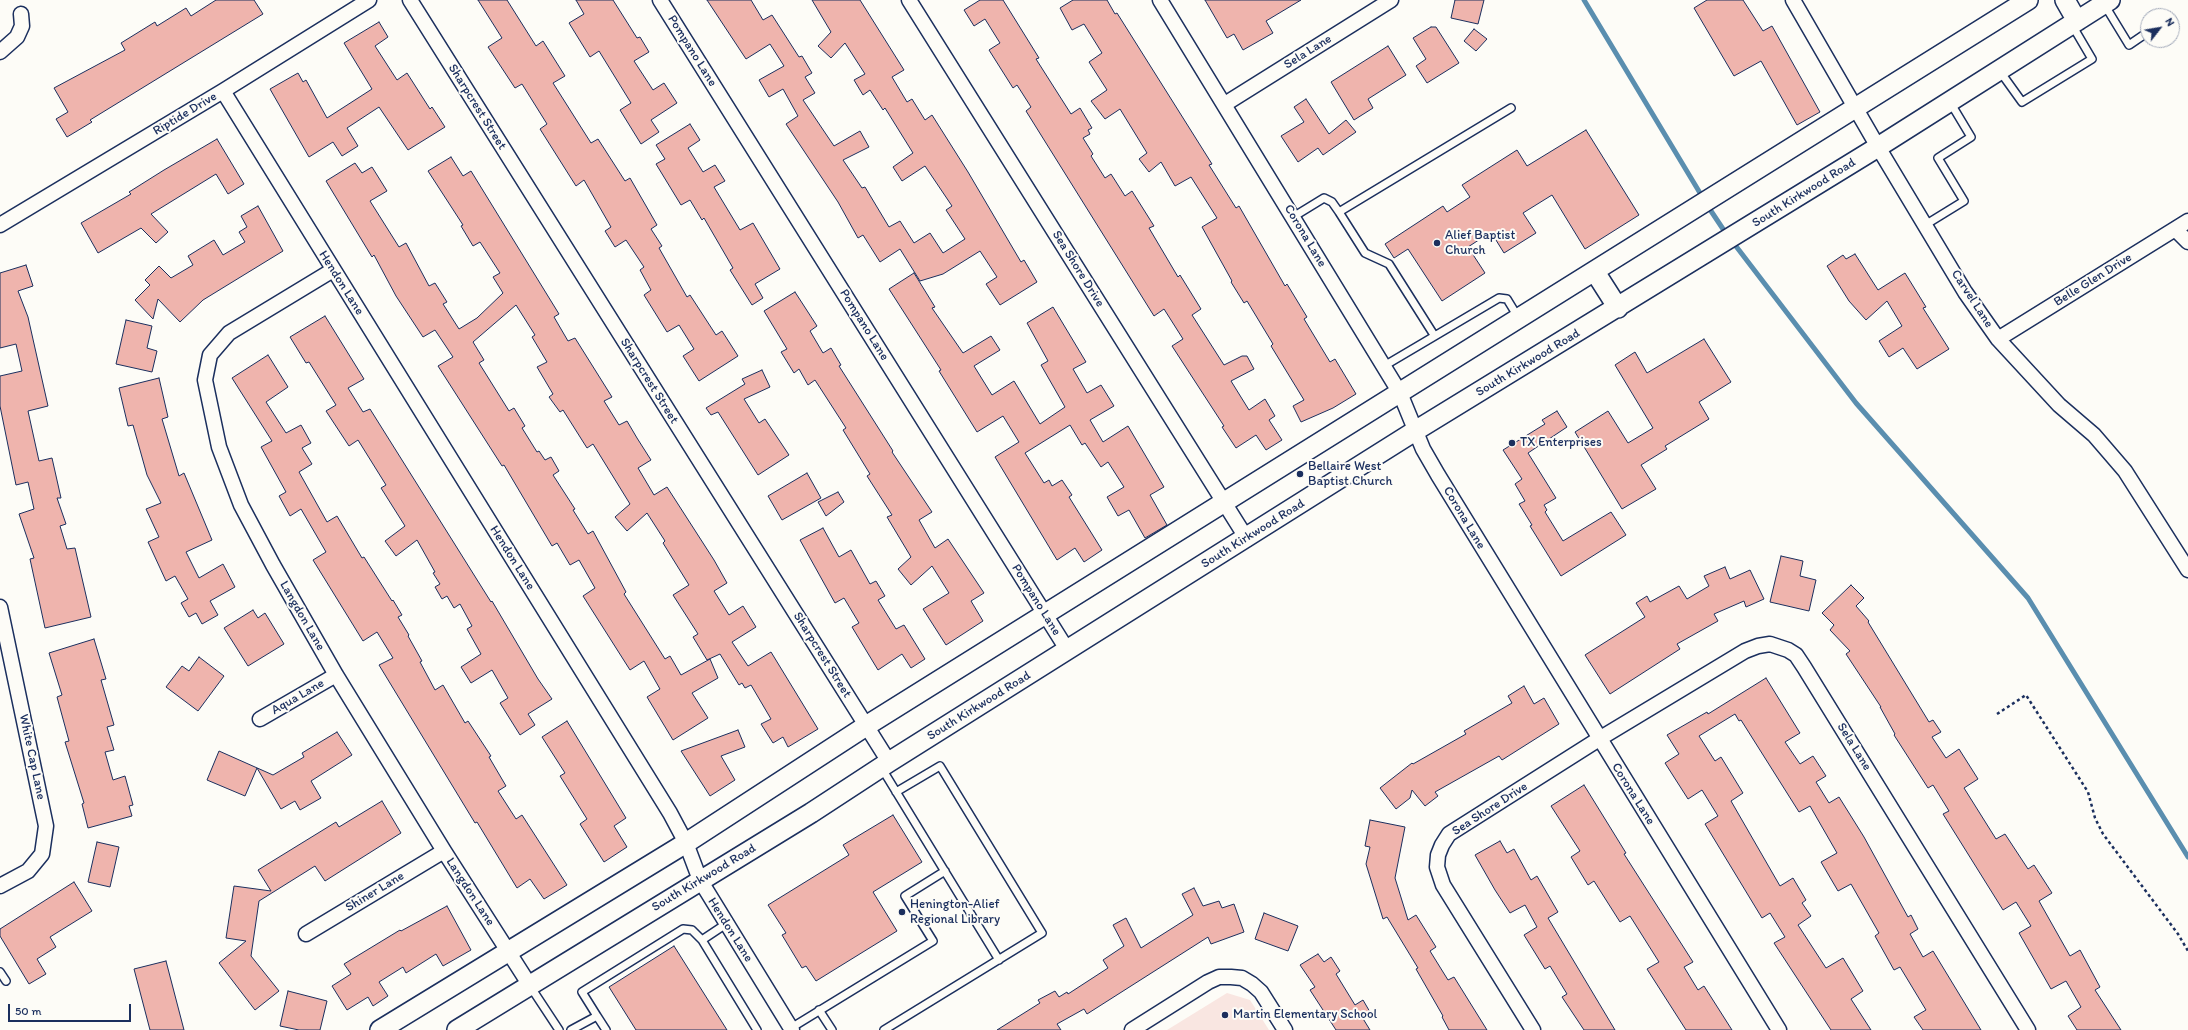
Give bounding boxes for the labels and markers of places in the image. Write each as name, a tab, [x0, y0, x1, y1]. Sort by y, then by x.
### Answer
place label: Alief Baptist Church	[1445, 228, 1515, 259]
marker: Alief Baptist Church	[1432, 238, 1442, 248]
place label: TX Enterprises	[1520, 435, 1602, 451]
marker: TX Enterprises	[1507, 438, 1517, 448]
place label: Bellaire West Baptist Church	[1308, 459, 1392, 490]
marker: Bellaire West Baptist Church	[1295, 469, 1305, 479]
place label: Henington-Alief Regional Library	[910, 897, 1000, 928]
marker: Henington-Alief Regional Library	[897, 907, 907, 917]
place label: Martin Elementary School	[1233, 1007, 1377, 1023]
marker: Martin Elementary School	[1220, 1010, 1230, 1020]

